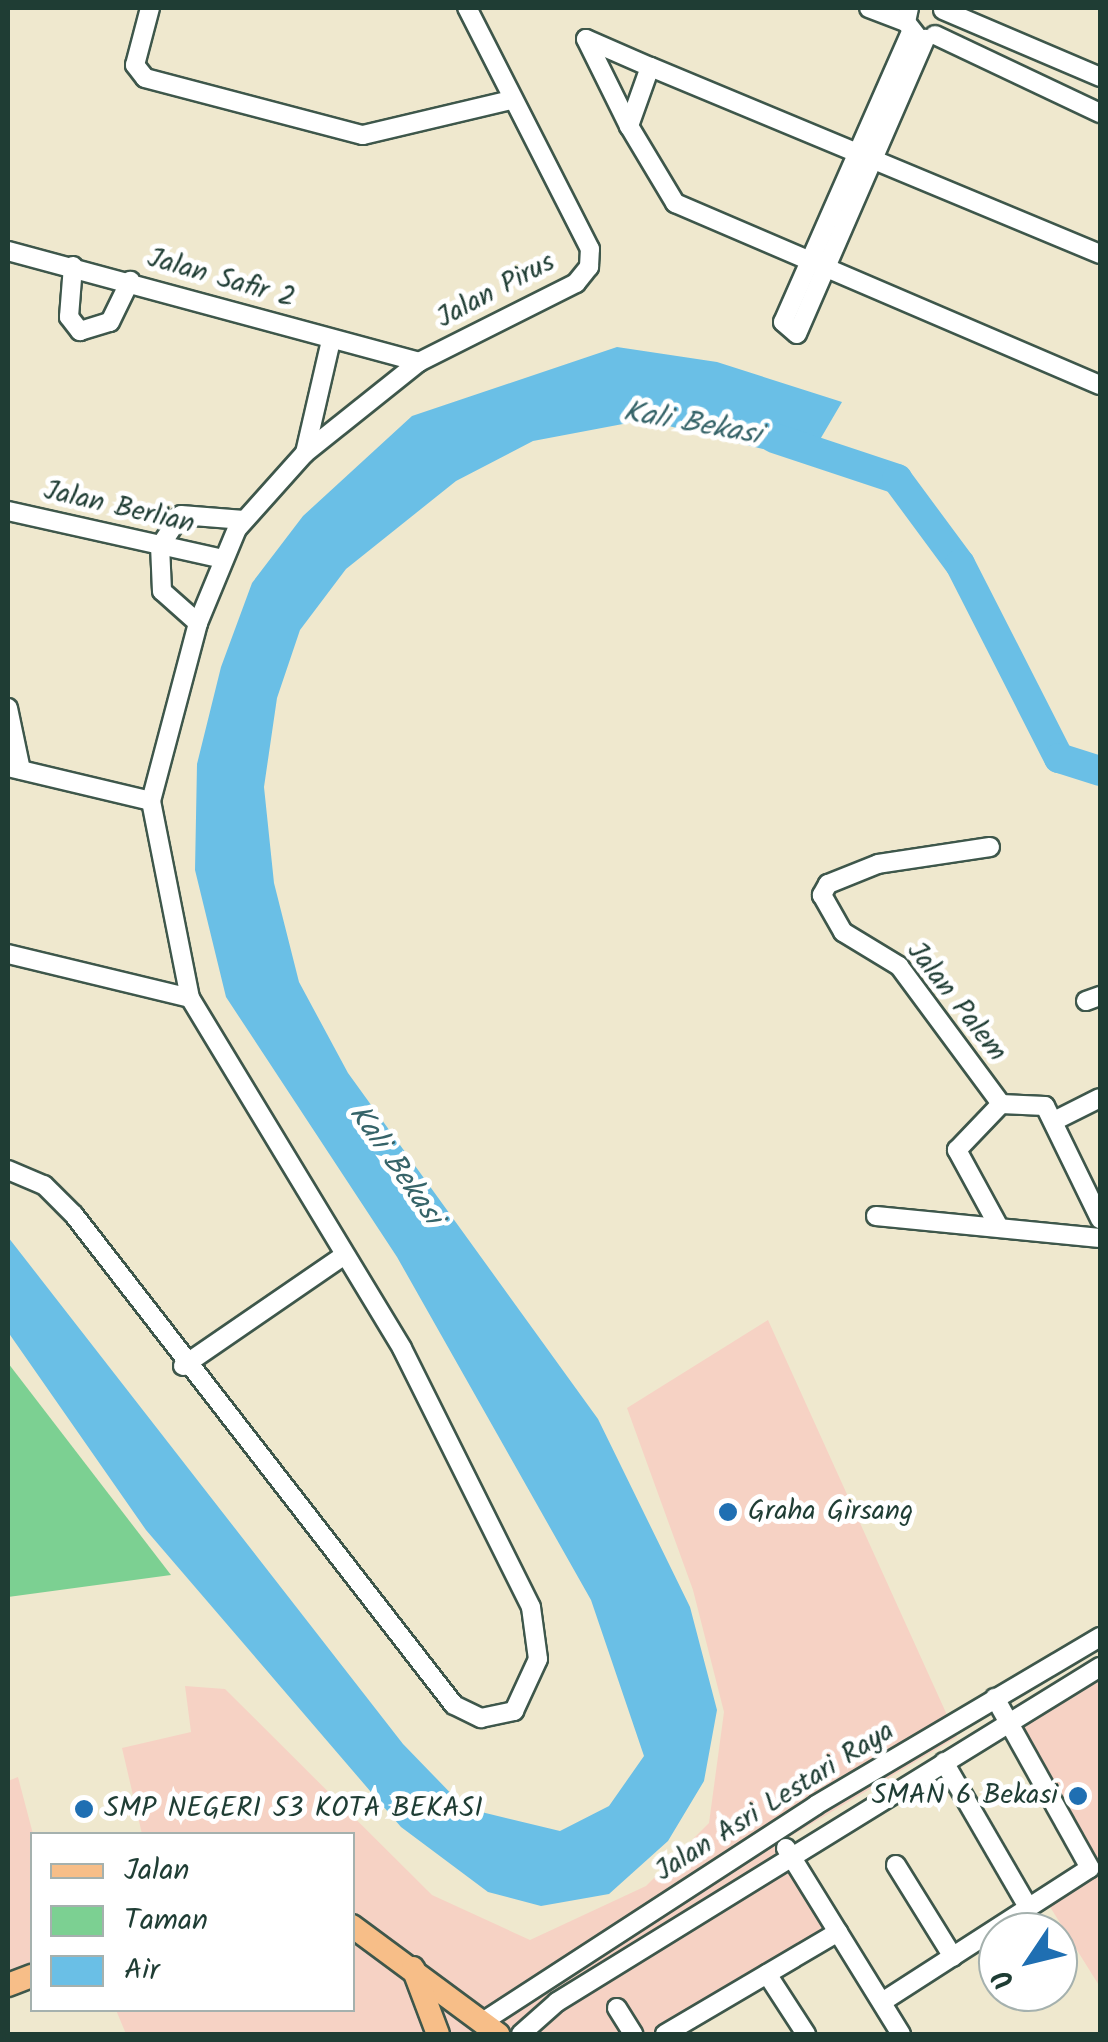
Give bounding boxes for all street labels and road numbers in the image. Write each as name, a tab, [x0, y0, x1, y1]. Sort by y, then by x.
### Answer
street label: Jalan Safir 2	[143, 242, 299, 316]
street label: Jalan Pirus	[431, 246, 561, 336]
street label: Jalan Berlian	[40, 474, 198, 542]
street label: Jalan Palem	[899, 936, 1013, 1068]
street label: Jalan Asri Lestari Raya	[649, 1715, 901, 1889]

